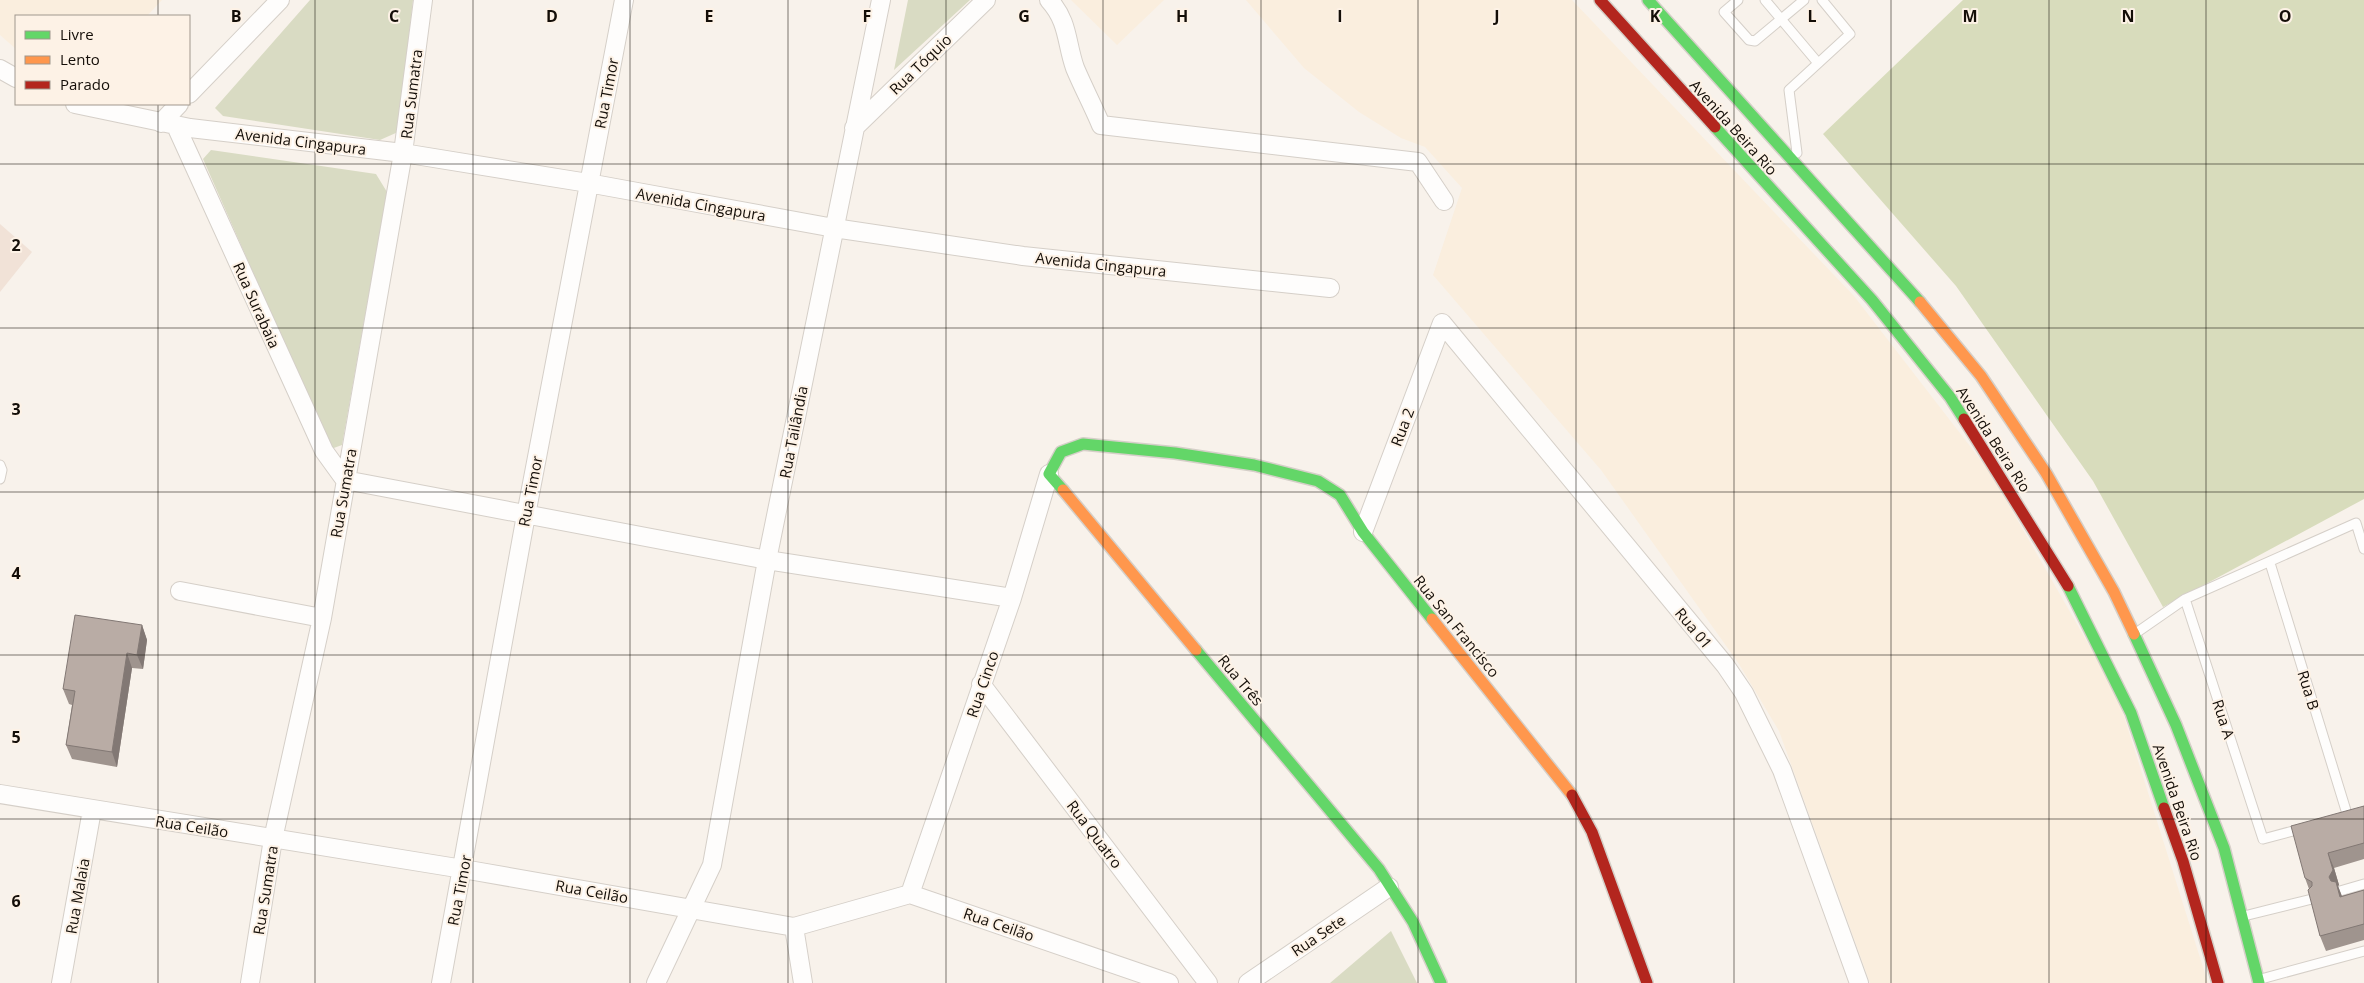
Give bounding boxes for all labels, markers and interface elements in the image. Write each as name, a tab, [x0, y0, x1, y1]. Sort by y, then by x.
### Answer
text: B	[231, 5, 241, 27]
text: C	[389, 5, 399, 27]
text: D	[546, 5, 558, 27]
text: E	[705, 5, 714, 27]
text: F	[863, 5, 871, 27]
text: G	[1018, 5, 1030, 27]
text: H	[1176, 5, 1188, 27]
text: I	[1337, 5, 1343, 27]
text: J	[1492, 5, 1500, 27]
text: K	[1650, 5, 1661, 27]
text: L	[1807, 5, 1817, 27]
text: M	[1962, 5, 1978, 27]
text: N	[2121, 5, 2135, 27]
text: O	[2279, 5, 2291, 27]
legend	[15, 15, 190, 105]
text: Livre	[60, 24, 94, 44]
street label: Rua Tóquio	[885, 29, 955, 99]
street label: Rua Sumatra	[396, 48, 426, 140]
text: Lento	[60, 49, 100, 69]
street label: Rua Timor	[589, 56, 623, 130]
text: Parado	[60, 74, 110, 94]
street label: Avenida Beira Rio	[1686, 75, 1782, 179]
street label: Avenida Cingapura	[234, 123, 368, 159]
street label: Avenida Cingapura	[634, 183, 768, 225]
text: 2	[11, 234, 21, 256]
street label: Avenida Cingapura	[1035, 247, 1167, 281]
street label: Rua Surabaia	[229, 259, 285, 351]
street label: Avenida Beira Rio	[1952, 382, 2036, 496]
street label: Rua Tailândia	[774, 384, 812, 480]
text: 3	[11, 398, 21, 420]
street label: Rua 2	[1386, 405, 1418, 449]
street label: Rua Sumatra	[325, 447, 361, 539]
street label: Rua Timor	[513, 454, 547, 528]
text: 4	[11, 562, 21, 584]
street label: Rua San Francisco	[1410, 571, 1504, 681]
street label: Rua 01	[1671, 603, 1717, 653]
street label: Rua Cinco	[961, 648, 1003, 720]
street label: Rua Três	[1214, 650, 1268, 710]
street label: Rua B	[2294, 668, 2324, 712]
street label: Rua A	[2208, 697, 2240, 742]
text: 5	[11, 726, 21, 748]
street label: Avenida Beira Rio	[2149, 741, 2207, 863]
street label: Rua Quatro	[1063, 796, 1127, 872]
street label: Rua Ceilão	[154, 810, 230, 842]
street label: Rua Sumatra	[248, 844, 282, 936]
street label: Rua Timor	[442, 853, 476, 927]
street label: Rua Malaia	[60, 856, 94, 936]
street label: Rua Ceilão	[554, 875, 630, 907]
text: 6	[11, 890, 21, 912]
street label: Rua Ceilão	[961, 903, 1037, 945]
street label: Rua Sete	[1287, 910, 1349, 960]

